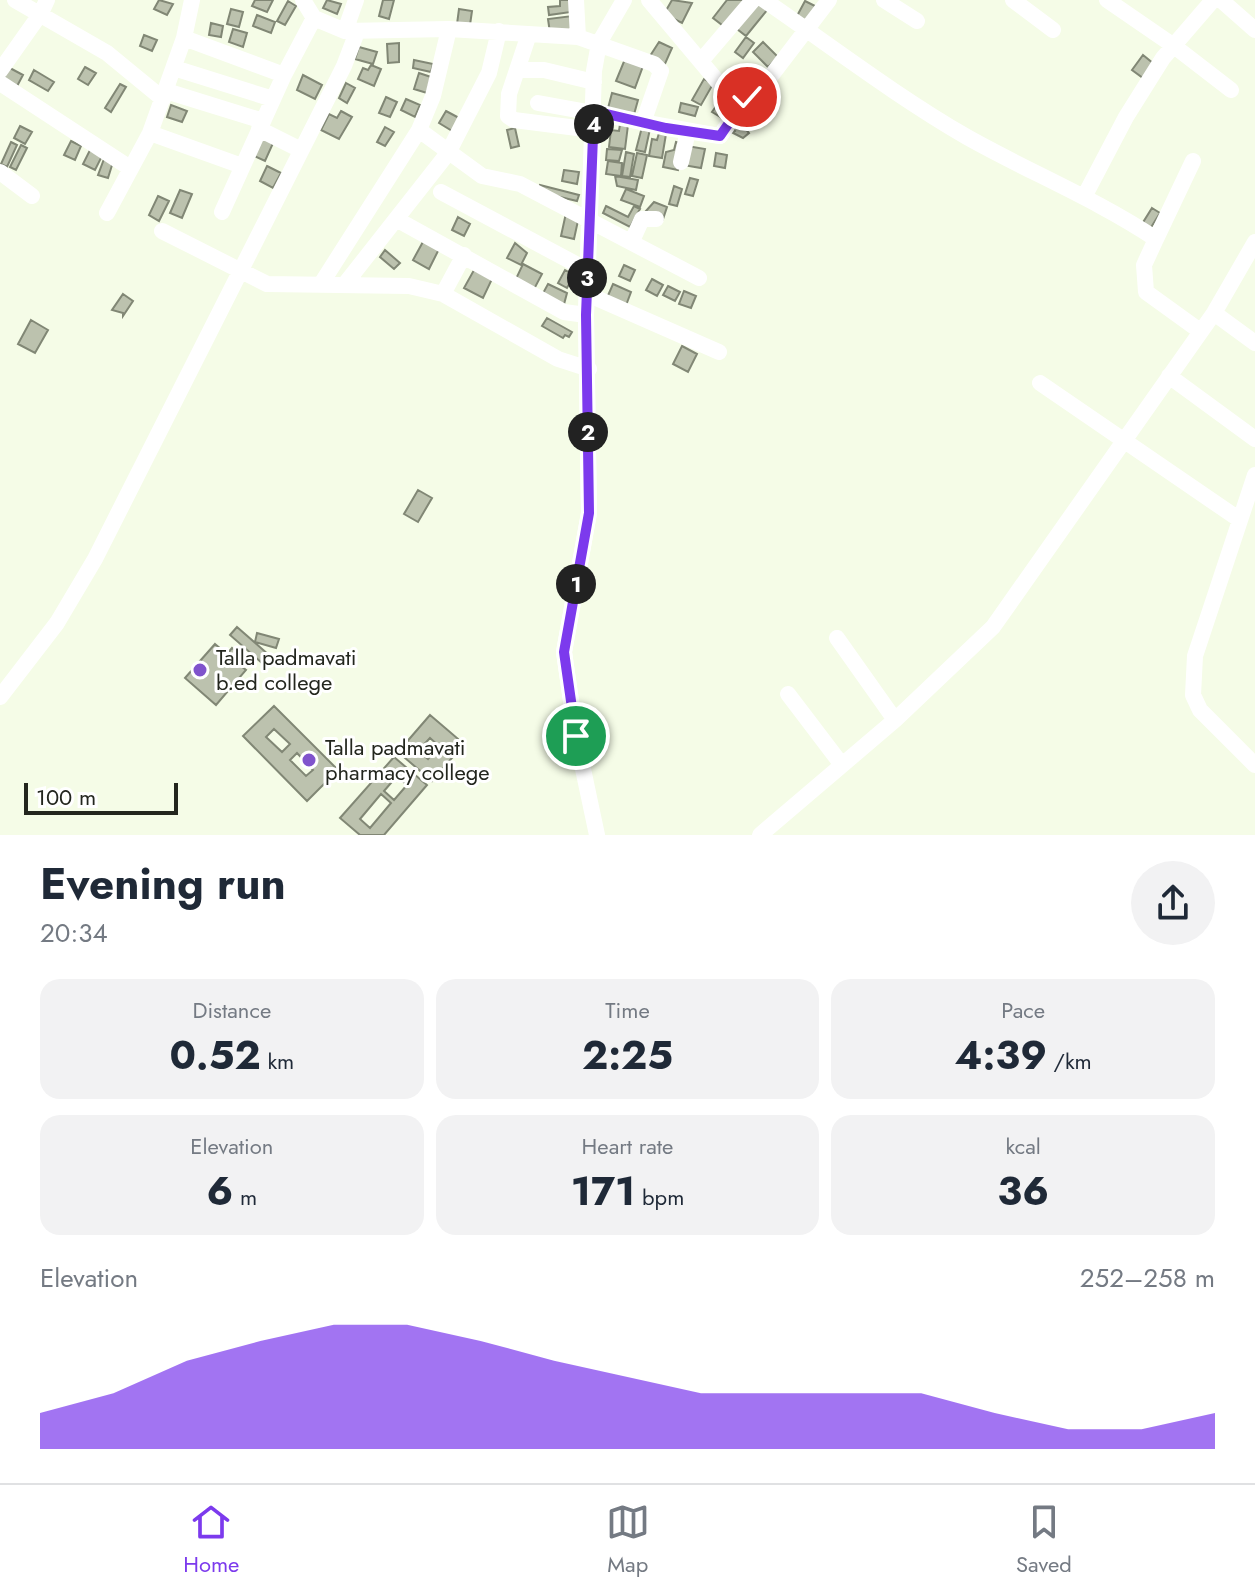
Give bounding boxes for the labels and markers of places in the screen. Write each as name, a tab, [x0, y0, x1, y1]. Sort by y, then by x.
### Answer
pin	[713, 63, 781, 131]
pin: 4	[574, 104, 614, 144]
pin: 3	[567, 258, 607, 298]
pin: 2	[568, 412, 608, 452]
pin: 1	[556, 564, 596, 604]
place label: Talla padmavati b.ed college	[216, 641, 356, 698]
marker: Talla padmavati b.ed college	[191, 661, 209, 679]
pin	[542, 702, 610, 770]
place label: Talla padmavati pharmacy college	[325, 731, 490, 788]
marker: Talla padmavati pharmacy college	[300, 751, 318, 769]

